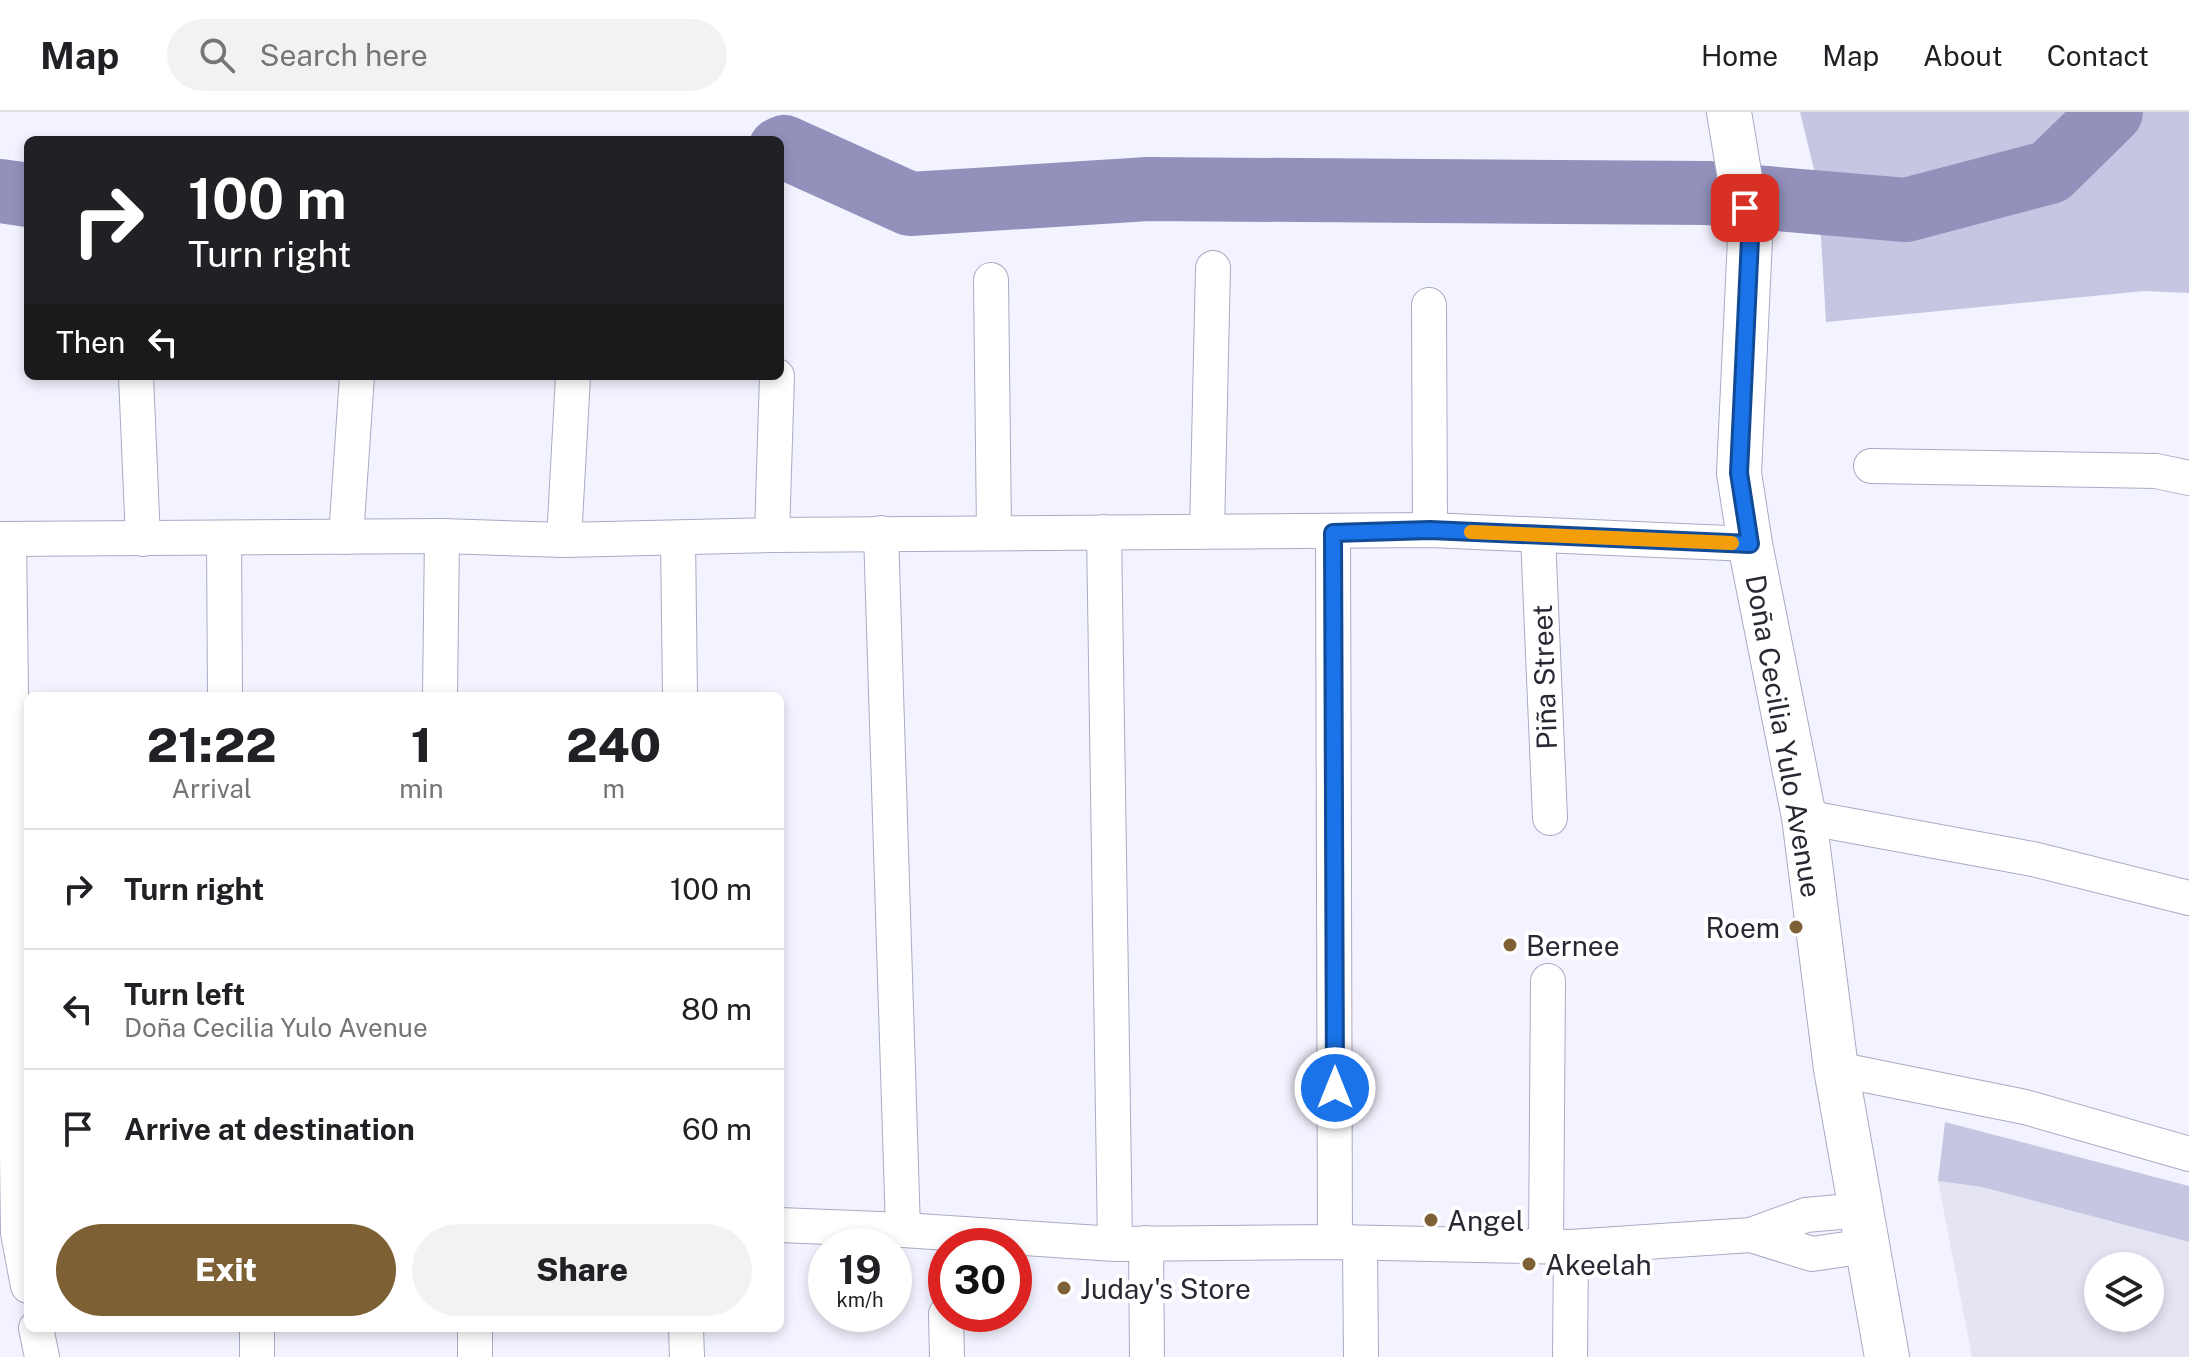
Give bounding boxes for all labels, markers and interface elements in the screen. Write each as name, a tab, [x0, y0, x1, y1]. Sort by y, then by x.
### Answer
search box	[167, 19, 727, 91]
text: Map	[40, 33, 119, 78]
icon: search	[195, 33, 239, 77]
text: Search here	[259, 37, 428, 73]
text: Home	[1701, 39, 1778, 72]
text: Map	[1822, 39, 1879, 72]
text: About	[1923, 39, 2003, 72]
text: Contact	[2047, 39, 2149, 72]
text: 100 m	[188, 166, 347, 232]
icon: right	[56, 168, 160, 272]
pin	[1711, 174, 1779, 242]
icon: arrive	[1723, 186, 1767, 230]
text: Turn right	[188, 233, 351, 275]
icon: left	[141, 320, 185, 364]
text: Then	[56, 324, 125, 360]
street label: Doña Cecilia Yulo Avenue	[1739, 572, 1829, 900]
street label: Piña Street	[1525, 604, 1563, 750]
text: 21:22	[147, 716, 277, 773]
text: 1	[411, 716, 432, 773]
text: 240	[566, 716, 661, 773]
text: Arrival	[172, 773, 252, 804]
text: min	[399, 773, 443, 804]
text: m	[602, 773, 625, 804]
icon: right	[56, 867, 100, 911]
text: Turn right	[124, 871, 264, 907]
text: 100 m	[670, 871, 752, 907]
place label: Roem	[1706, 911, 1780, 944]
marker: Roem	[1787, 918, 1805, 936]
place label: Bernee	[1526, 929, 1620, 962]
marker: Bernee	[1501, 936, 1519, 954]
text: Turn left	[124, 976, 245, 1012]
icon: left	[56, 987, 100, 1031]
text: 80 m	[681, 991, 752, 1027]
text: Doña Cecilia Yulo Avenue	[124, 1012, 428, 1043]
position arrow	[1293, 1046, 1377, 1130]
icon: arrive	[56, 1107, 100, 1151]
text: Arrive at destination	[124, 1111, 415, 1147]
text: 60 m	[682, 1111, 752, 1147]
place label: Angel	[1447, 1204, 1524, 1237]
marker: Angel	[1422, 1211, 1440, 1229]
button: Exit	[56, 1224, 396, 1316]
button: Share	[412, 1224, 752, 1316]
speed limit sign: 30	[928, 1228, 1032, 1332]
text: 19	[838, 1246, 882, 1293]
place label: Akeelah	[1545, 1248, 1652, 1281]
map controls	[2084, 1252, 2164, 1332]
button: layers	[2084, 1252, 2164, 1332]
marker: Akeelah	[1520, 1255, 1538, 1273]
place label: Juday's Store	[1080, 1272, 1251, 1305]
marker: Juday's Store	[1055, 1279, 1073, 1297]
text: km/h	[836, 1288, 884, 1312]

